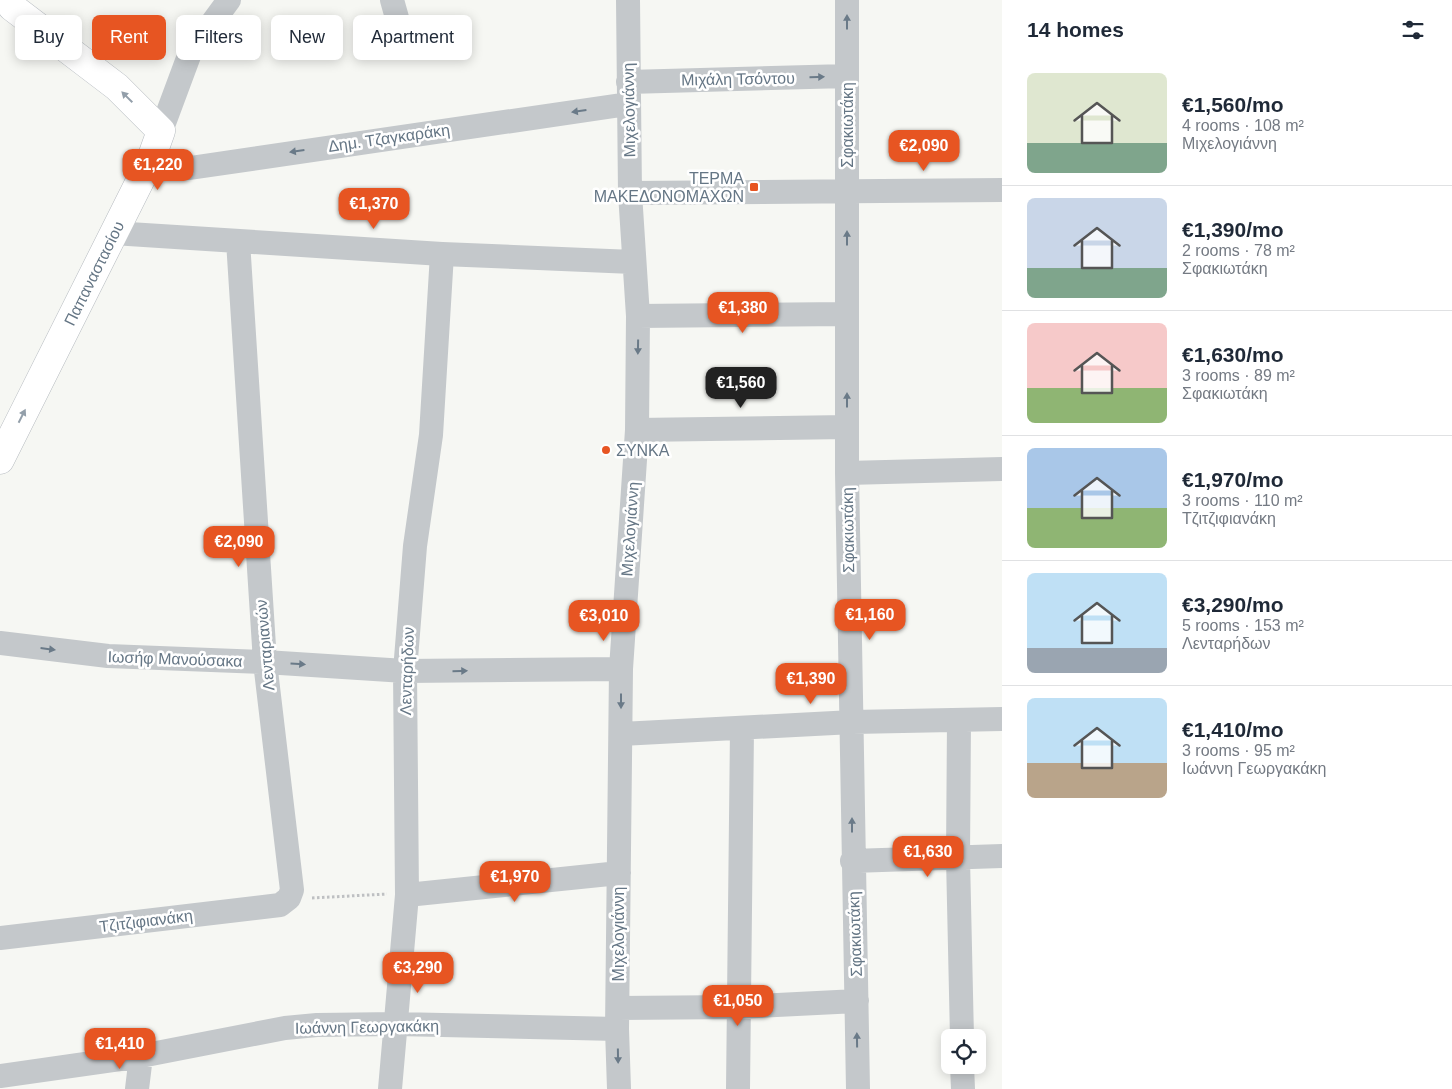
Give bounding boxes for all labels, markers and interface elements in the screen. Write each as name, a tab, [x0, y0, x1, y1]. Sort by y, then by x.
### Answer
one-way arrow	[843, 13, 851, 29]
chip: Buy	[15, 15, 82, 60]
chip: Rent	[92, 15, 166, 60]
chip: Filters	[176, 15, 261, 60]
chip: New	[271, 15, 343, 60]
chip: Apartment	[353, 15, 472, 60]
icon: filters	[1399, 16, 1427, 44]
text: 14 homes	[1027, 18, 1124, 41]
street label: Μιχελογιάννη	[620, 62, 638, 158]
street label: Μιχάλη Τσόντου	[681, 70, 795, 88]
one-way arrow	[809, 73, 825, 81]
street label: Σφακιωτάκη	[839, 82, 856, 168]
one-way arrow	[121, 91, 133, 103]
icon: home	[1067, 93, 1127, 153]
text: €1,560/mo	[1182, 93, 1284, 116]
one-way arrow	[571, 108, 587, 116]
text: 4 rooms · 108 m²	[1182, 117, 1304, 134]
street label: Δημ. Τζαγκαράκη	[327, 121, 451, 156]
pin: €2,090	[883, 130, 965, 172]
text: Μιχελογιάννη	[1182, 135, 1277, 152]
text: €2,090	[900, 137, 948, 154]
one-way arrow	[289, 147, 305, 155]
pin: €1,220	[117, 148, 199, 191]
text: €1,220	[134, 156, 182, 173]
place label: ΤΕΡΜΑ ΜΑΚΕΔΟΝΟΜΑΧΩΝ	[594, 170, 744, 205]
marker: ΤΕΡΜΑ ΜΑΚΕΔΟΝΟΜΑΧΩΝ	[748, 181, 760, 193]
pin: €1,370	[333, 188, 415, 230]
text: €1,370	[350, 195, 398, 212]
street label: Παπαναστασίου	[60, 218, 127, 328]
icon: home	[1067, 218, 1127, 278]
text: €1,390/mo	[1182, 218, 1284, 241]
one-way arrow	[844, 230, 852, 246]
text: 2 rooms · 78 m²	[1182, 242, 1295, 259]
text: Σφακιωτάκη	[1182, 260, 1268, 277]
pin: €1,380	[702, 292, 784, 334]
text: €1,380	[719, 299, 767, 316]
one-way arrow	[634, 339, 642, 355]
icon: home	[1067, 343, 1127, 403]
text: €1,630/mo	[1182, 343, 1284, 366]
pin: €1,560	[700, 366, 782, 409]
text: 3 rooms · 89 m²	[1182, 367, 1295, 384]
text: €1,560	[717, 374, 765, 391]
text: Σφακιωτάκη	[1182, 385, 1268, 402]
one-way arrow	[843, 392, 851, 408]
one-way arrow	[18, 409, 26, 423]
place label: ΣΥΝΚΑ	[616, 442, 670, 459]
marker: ΣΥΝΚΑ	[600, 444, 612, 456]
icon: home	[1067, 468, 1127, 528]
text: €1,970/mo	[1182, 468, 1284, 491]
street label: Μιχελογιάννη	[618, 481, 642, 577]
street label: Σφακιωτάκη	[839, 487, 857, 573]
text: 3 rooms · 110 m²	[1182, 492, 1303, 509]
text: Τζιτζιφιανάκη	[1182, 510, 1276, 527]
pin: €2,090	[198, 526, 280, 568]
text: €2,090	[215, 533, 263, 550]
icon: home	[1067, 593, 1127, 653]
text: €3,290/mo	[1182, 593, 1284, 616]
pin: €1,160	[829, 598, 911, 641]
street label: Λενταριανών	[253, 599, 277, 691]
pin: €3,010	[563, 600, 645, 642]
text: €1,160	[846, 606, 894, 623]
text: €3,010	[580, 607, 628, 624]
text: 5 rooms · 153 m²	[1182, 617, 1304, 634]
street label: Λενταρήδων	[397, 626, 417, 716]
text: Λενταρήδων	[1182, 635, 1271, 652]
one-way arrow	[41, 645, 57, 653]
street label: Ιωσήφ Μανούσακα	[107, 648, 243, 670]
one-way arrow	[290, 661, 306, 669]
pin: €1,390	[770, 662, 852, 705]
one-way arrow	[452, 667, 468, 675]
text: €1,390	[787, 670, 835, 687]
one-way arrow	[617, 694, 625, 710]
icon: home	[1067, 718, 1127, 778]
text: €1,410/mo	[1182, 718, 1284, 741]
text: 3 rooms · 95 m²	[1182, 742, 1295, 759]
text: Ιωάννη Γεωργακάκη	[1182, 760, 1326, 777]
one-way arrow	[848, 817, 856, 833]
pin: €1,630	[887, 836, 969, 878]
text: €1,630	[904, 843, 952, 860]
pin: €1,970	[474, 860, 556, 903]
text: €1,970	[491, 868, 539, 885]
street label: Μιχελογιάννη	[610, 887, 627, 981]
street label: Σφακιωτάκη	[845, 891, 865, 977]
street label: Τζιτζιφιανάκη	[98, 907, 194, 936]
pin: €3,290	[377, 952, 459, 994]
text: €3,290	[394, 959, 442, 976]
pin: €1,050	[697, 984, 779, 1027]
text: €1,050	[714, 992, 762, 1009]
street label: Ιωάννη Γεωργακάκη	[295, 1017, 439, 1037]
pin: €1,410	[79, 1028, 161, 1070]
map controls	[941, 1029, 986, 1074]
button: locate	[941, 1029, 986, 1074]
one-way arrow	[853, 1032, 861, 1048]
text: €1,410	[96, 1035, 144, 1052]
one-way arrow	[614, 1049, 622, 1065]

